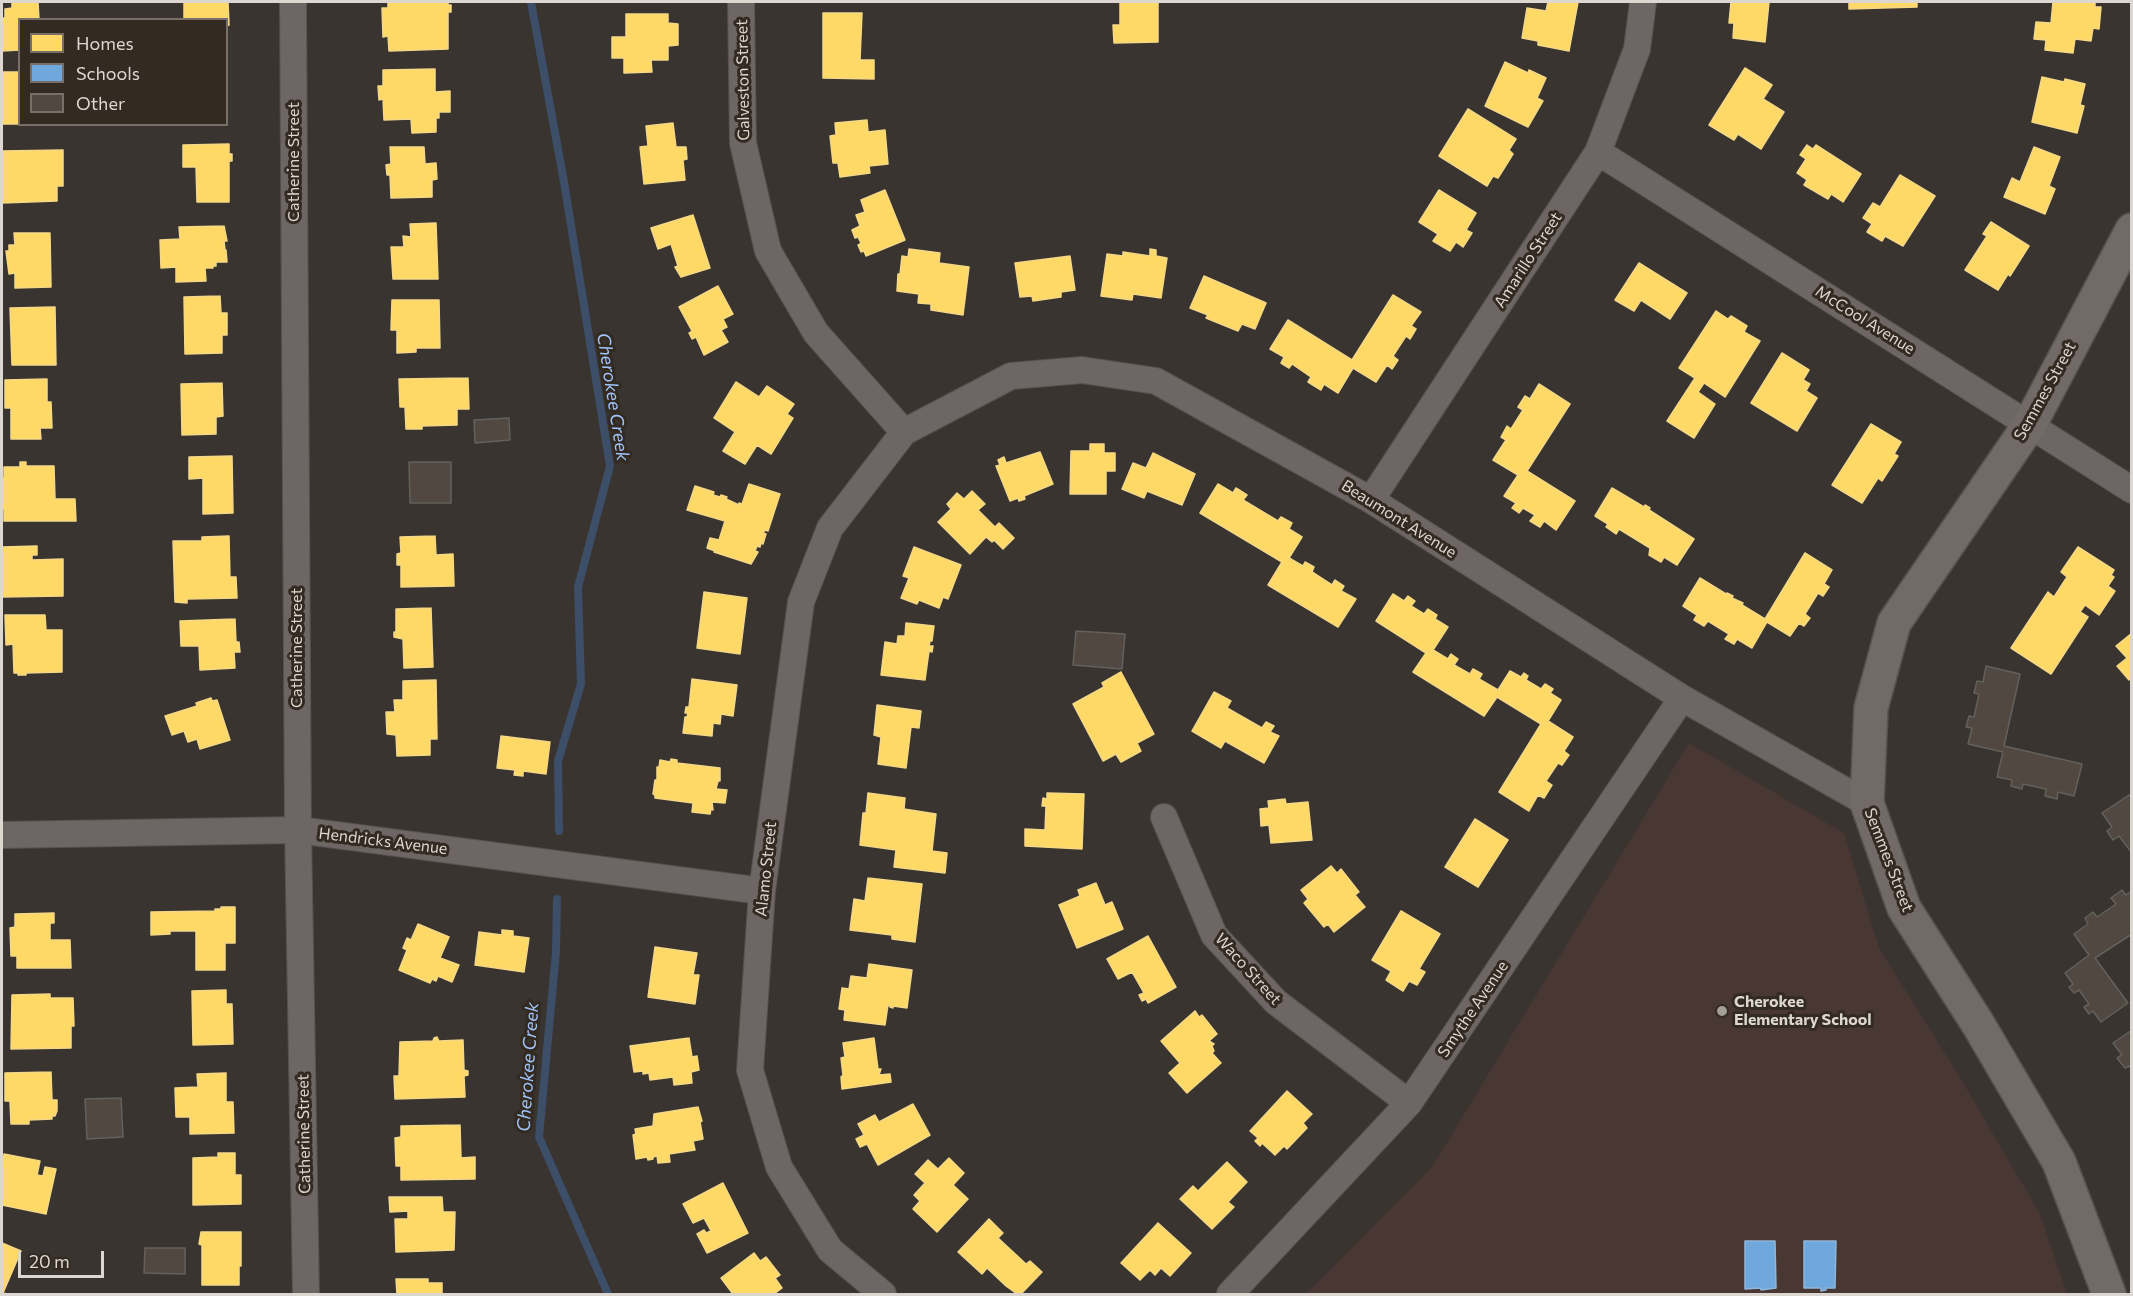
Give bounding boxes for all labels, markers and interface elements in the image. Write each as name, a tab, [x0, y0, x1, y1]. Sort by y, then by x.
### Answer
legend	[18, 18, 228, 126]
street label: Galveston Street	[732, 19, 754, 141]
text: Homes	[76, 32, 134, 54]
text: Schools	[76, 62, 140, 84]
text: Other	[76, 92, 125, 114]
street label: Catherine Street	[284, 102, 304, 222]
street label: Amarillo Street	[1490, 209, 1566, 311]
street label: McCool Avenue	[1812, 282, 1918, 358]
water label: Cherokee Creek	[592, 331, 634, 463]
street label: Semmes Street	[2010, 338, 2080, 444]
street label: Beaumont Avenue	[1338, 476, 1460, 562]
street label: Catherine Street	[287, 588, 307, 708]
street label: Semmes Street	[1860, 805, 1918, 915]
street label: Alamo Street	[751, 821, 781, 917]
street label: Hendricks Avenue	[318, 824, 448, 858]
street label: Waco Street	[1211, 929, 1285, 1009]
street label: Smythe Avenue	[1434, 957, 1512, 1061]
place label: Cherokee Elementary School	[1734, 992, 1872, 1030]
water label: Cherokee Creek	[513, 1002, 543, 1132]
marker: Cherokee Elementary School	[1715, 1004, 1729, 1018]
street label: Catherine Street	[293, 1074, 315, 1194]
scale bar	[21, 1239, 106, 1277]
text: 20 m	[29, 1250, 70, 1272]

